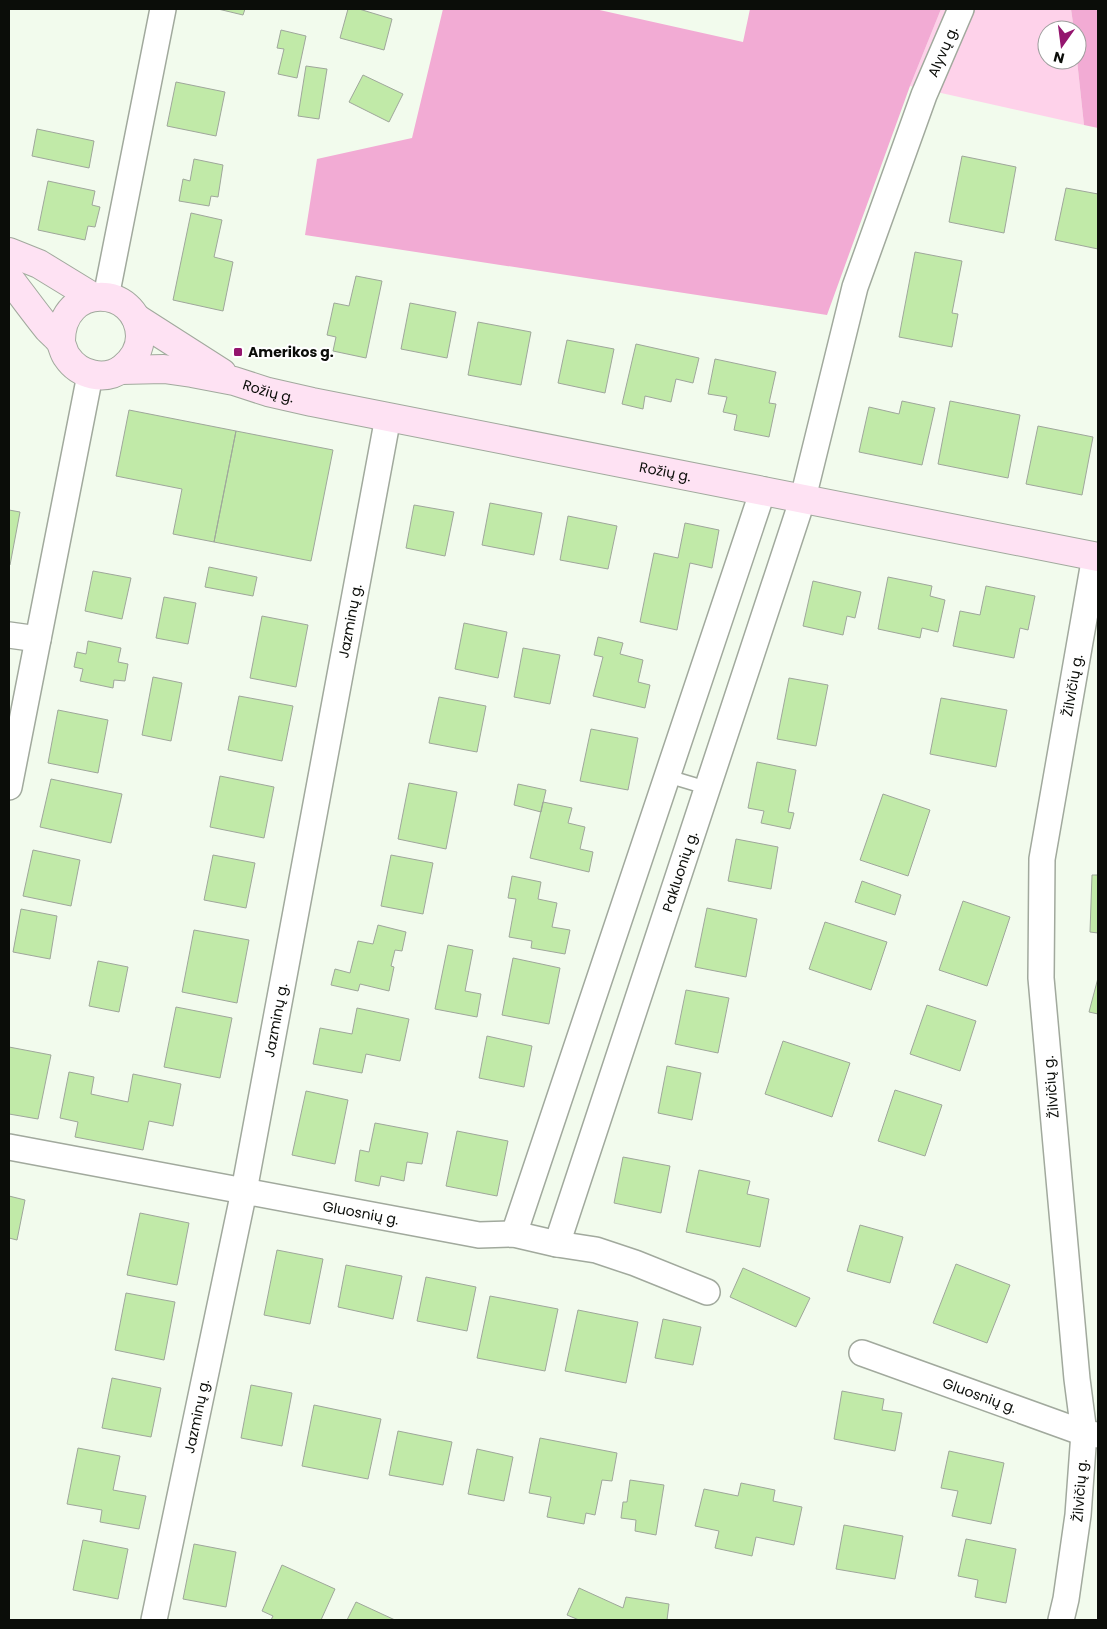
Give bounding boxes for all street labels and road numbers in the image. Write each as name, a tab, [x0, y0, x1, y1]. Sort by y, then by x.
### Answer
street label: Alyvų g.	[923, 23, 962, 80]
street label: Rožių g.	[240, 374, 296, 408]
street label: Rožių g.	[638, 457, 693, 487]
street label: Jazminų g.	[333, 582, 367, 660]
street label: Žilvičių g.	[1057, 653, 1088, 718]
street label: Pakluonių g.	[657, 829, 702, 915]
street label: Jazminų g.	[259, 981, 292, 1059]
street label: Žilvičių g.	[1038, 1055, 1064, 1119]
street label: Gluosnių g.	[321, 1196, 401, 1230]
street label: Gluosnių g.	[940, 1373, 1019, 1418]
street label: Jazminų g.	[179, 1378, 214, 1455]
street label: Žilvičių g.	[1067, 1458, 1092, 1523]

